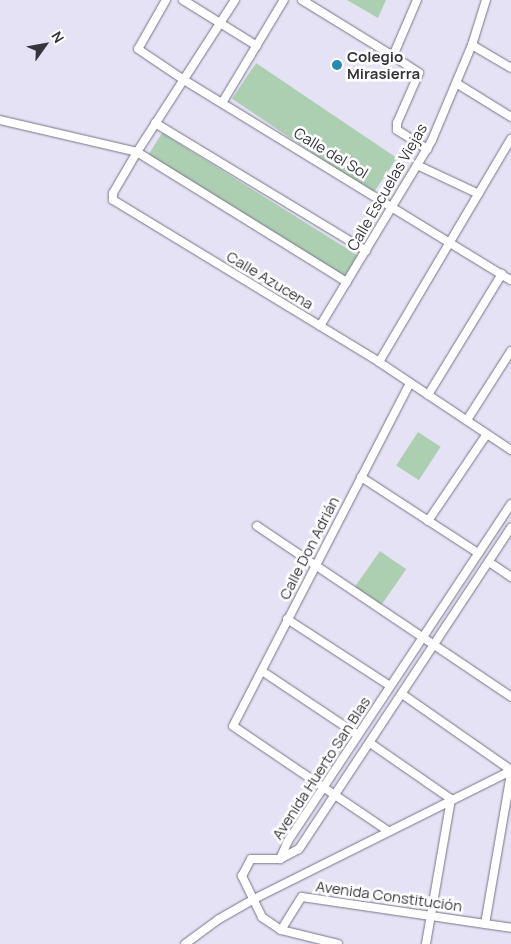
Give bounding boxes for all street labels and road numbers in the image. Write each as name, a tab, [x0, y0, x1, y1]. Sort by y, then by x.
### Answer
street label: Calle Escuelas Viejas	[343, 120, 431, 254]
street label: Calle del Sol	[291, 124, 371, 182]
street label: Calle Azucena	[223, 247, 317, 313]
street label: Calle Don Adrián	[275, 493, 343, 603]
street label: Avenida Huerto San Blas	[268, 693, 374, 843]
street label: Avenida Constitución	[315, 877, 463, 915]

